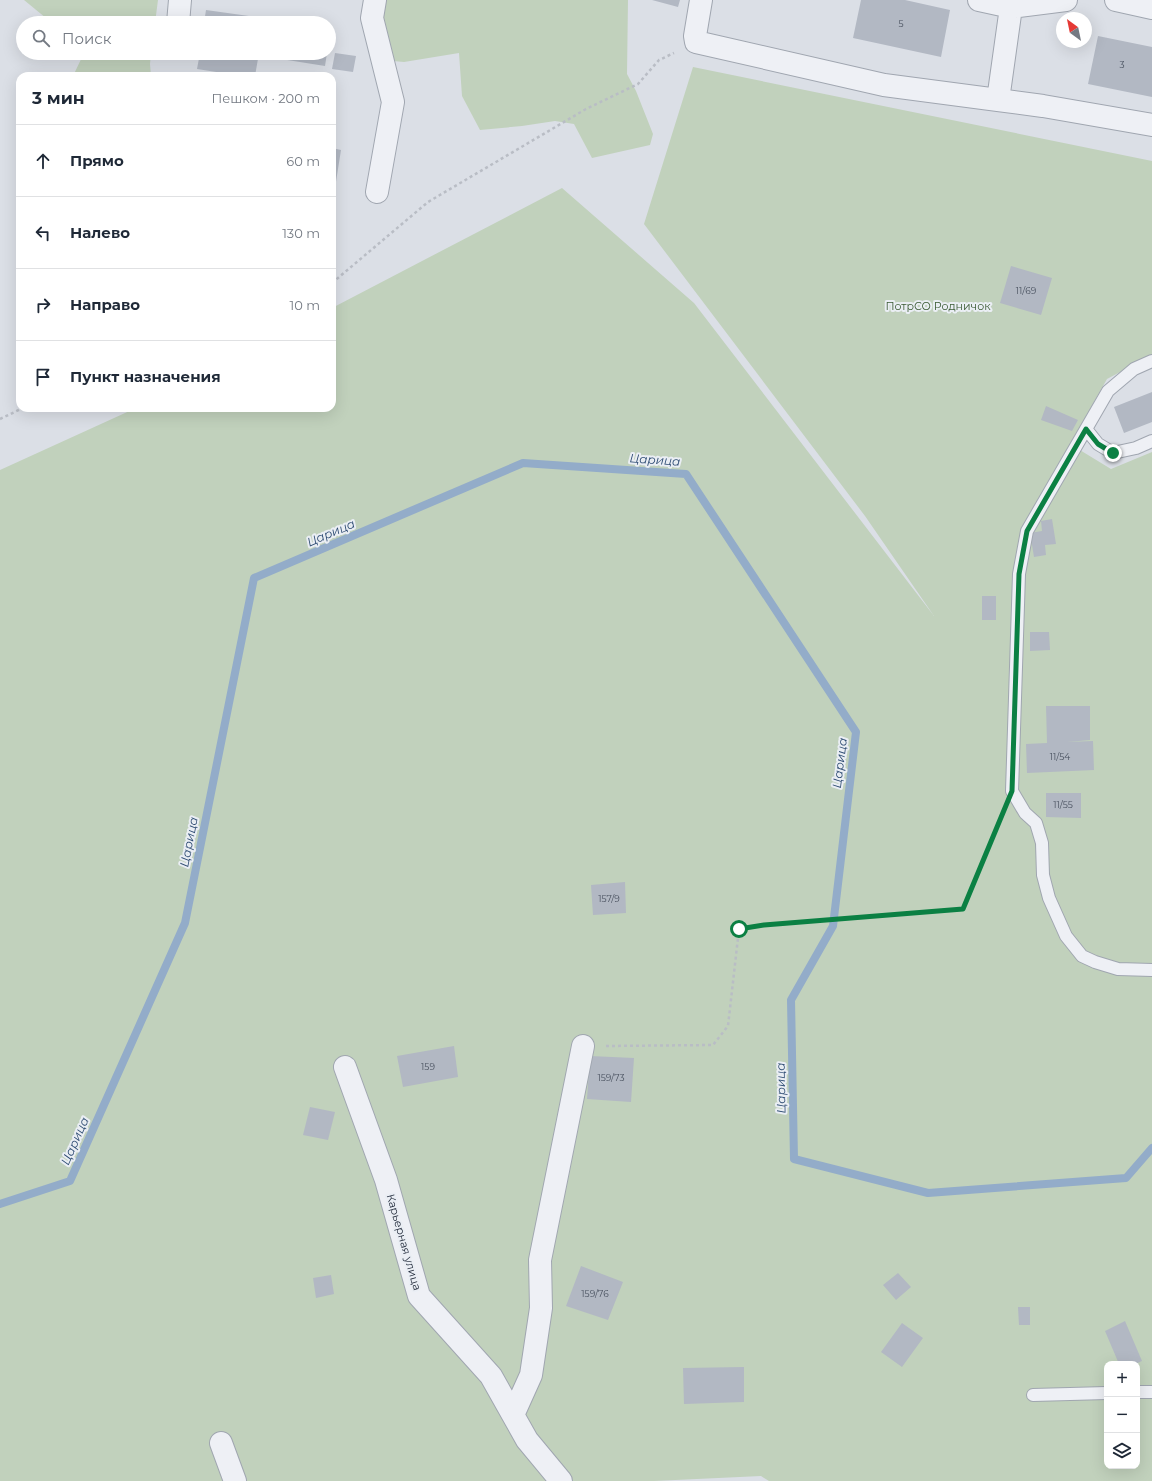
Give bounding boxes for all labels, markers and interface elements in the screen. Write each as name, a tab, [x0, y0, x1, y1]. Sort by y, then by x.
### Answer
north arrow	[1056, 12, 1092, 48]
search box	[16, 16, 336, 60]
house number: 5	[898, 18, 904, 29]
icon: search	[30, 27, 52, 49]
text: Поиск	[62, 29, 111, 48]
house number: 3	[1119, 59, 1125, 70]
text: 3 мин	[32, 88, 85, 108]
text: Пешком · 200 m	[211, 90, 320, 106]
icon: ahead	[32, 150, 54, 172]
text: Прямо	[70, 151, 124, 170]
text: 60 m	[286, 153, 320, 169]
icon: left	[32, 222, 54, 244]
text: Налево	[70, 223, 130, 242]
text: 130 m	[282, 225, 320, 241]
house number: 11/69	[1016, 285, 1037, 296]
icon: right	[32, 294, 54, 316]
text: Направо	[70, 295, 140, 314]
text: 10 m	[290, 297, 320, 313]
park label: ПотрСО Родничок	[885, 299, 991, 313]
icon: arrive	[32, 366, 54, 388]
text: Пункт назначения	[70, 367, 221, 386]
route end	[1104, 444, 1122, 462]
water label: Царица	[629, 450, 681, 469]
water label: Царица	[304, 516, 357, 549]
water label: Царица	[829, 737, 850, 789]
house number: 11/54	[1050, 751, 1070, 762]
house number: 11/55	[1053, 799, 1073, 810]
water label: Царица	[176, 815, 201, 868]
house number: 157/9	[598, 893, 620, 904]
route start	[730, 920, 748, 938]
house number: 159	[421, 1061, 435, 1072]
water label: Царица	[773, 1062, 788, 1114]
house number: 159/73	[597, 1072, 625, 1083]
water label: Царица	[57, 1114, 92, 1167]
street label: Карьерная улица	[384, 1192, 424, 1292]
house number: 159/76	[581, 1288, 609, 1299]
map controls	[1104, 1361, 1140, 1469]
button: +	[1104, 1361, 1140, 1397]
button: −	[1104, 1397, 1140, 1433]
button: layers	[1104, 1433, 1140, 1469]

